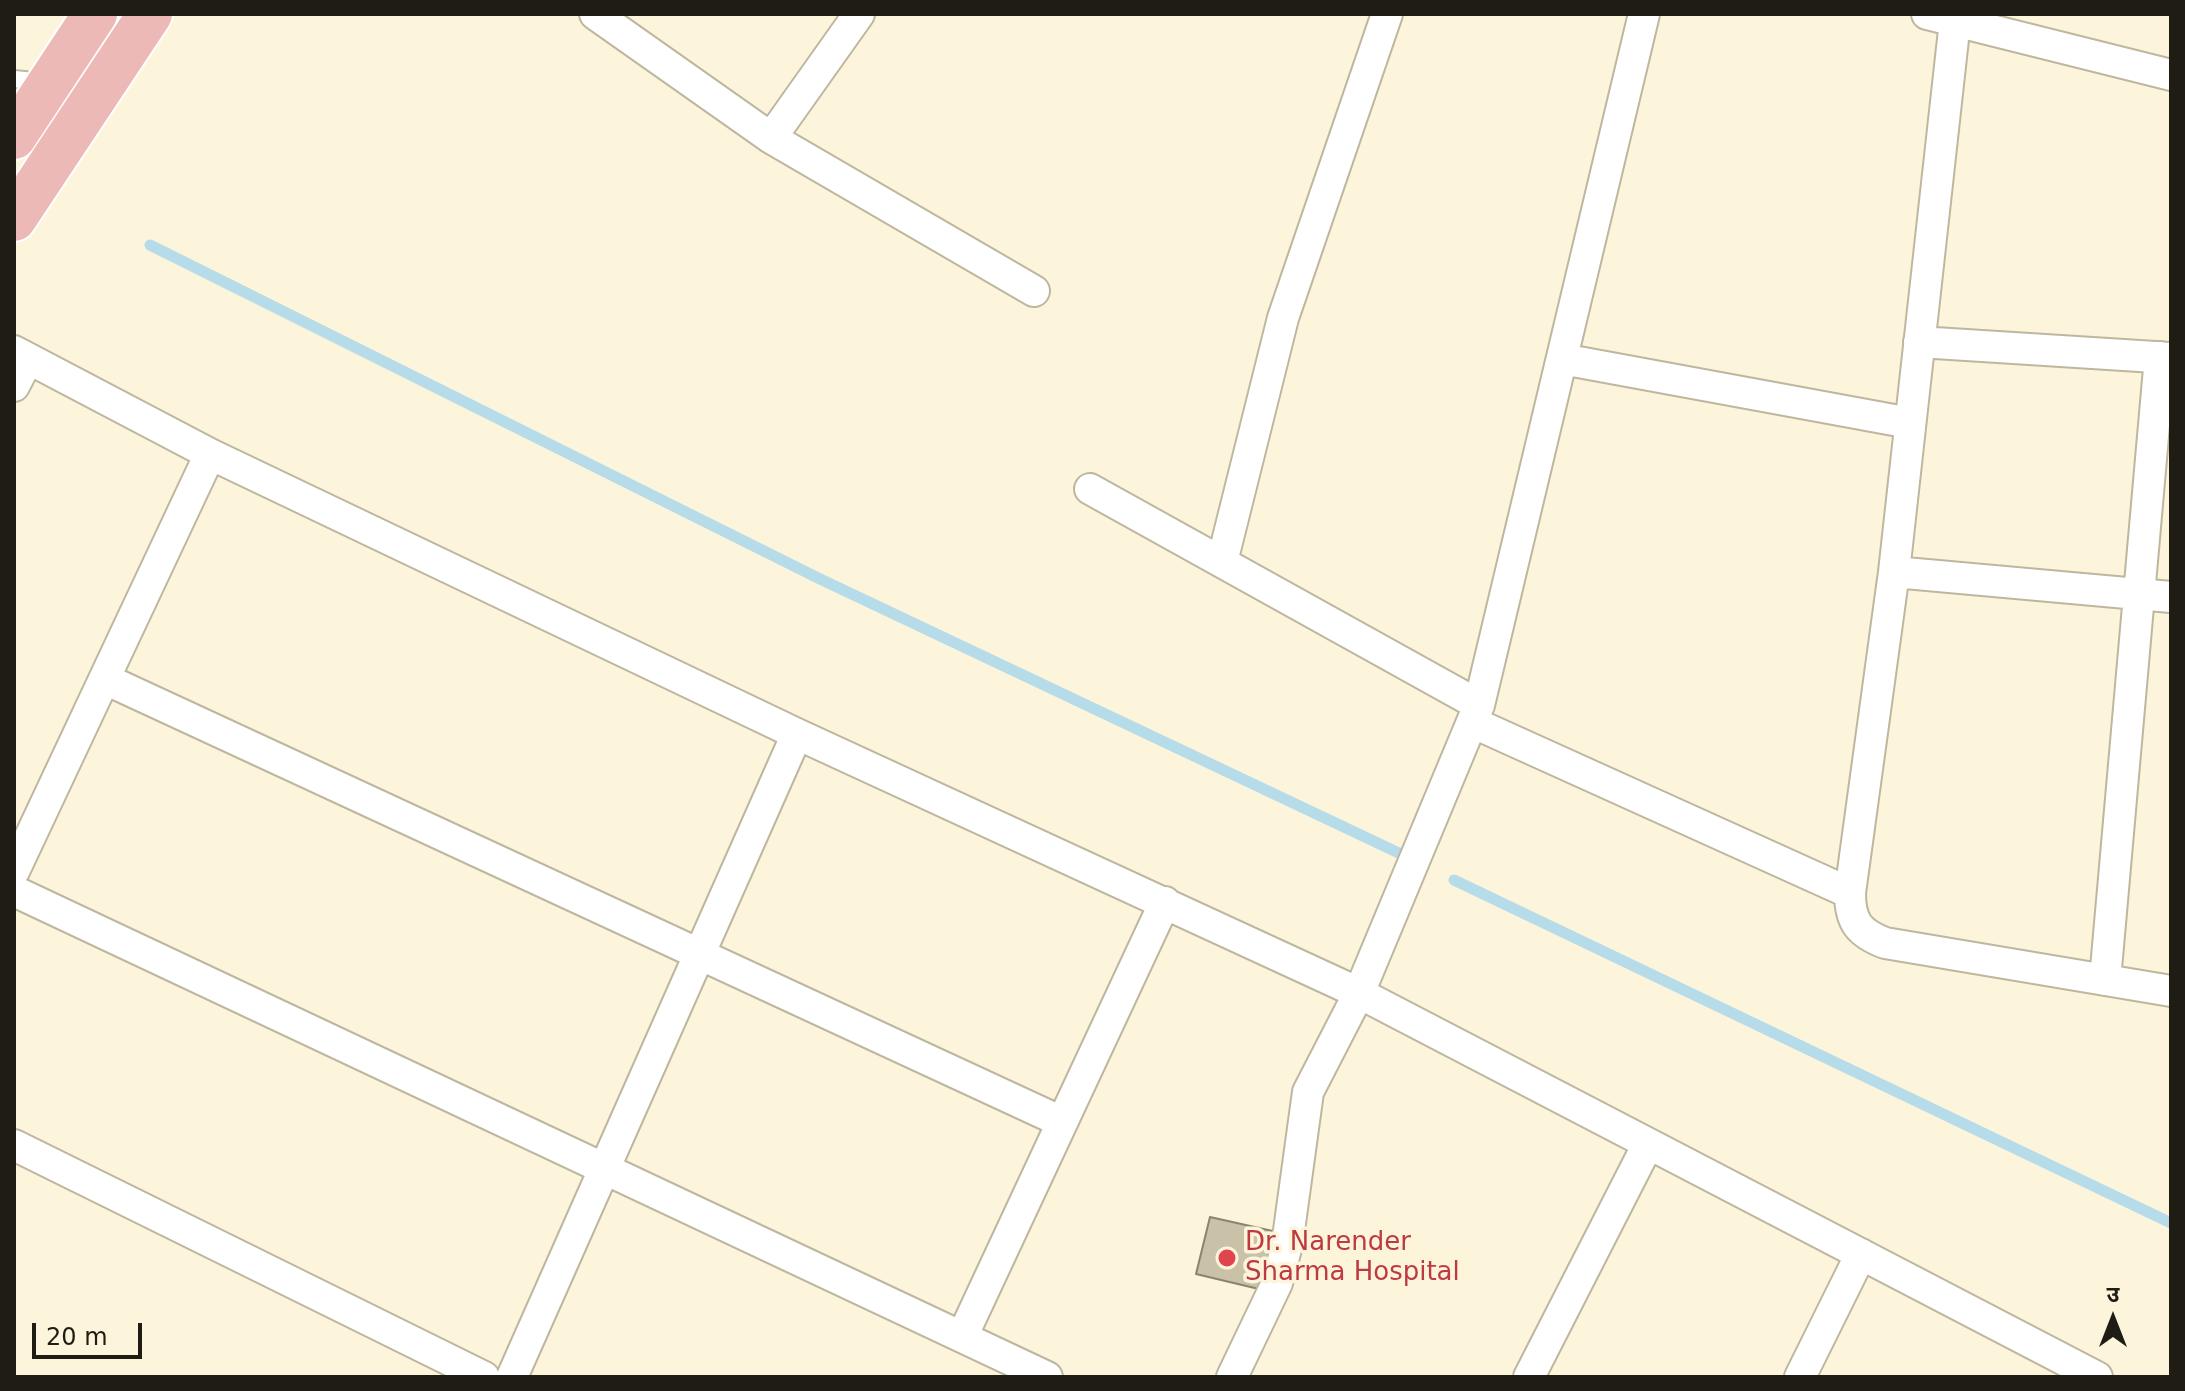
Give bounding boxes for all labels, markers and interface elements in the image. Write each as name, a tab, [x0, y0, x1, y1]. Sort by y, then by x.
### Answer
place label: Dr. Narender Sharma Hospital	[1245, 1227, 1460, 1288]
marker: Dr. Narender Sharma Hospital	[1216, 1247, 1238, 1269]
north arrow	[2073, 1279, 2153, 1359]
text: उ	[2107, 1282, 2119, 1307]
scale bar	[36, 1307, 146, 1357]
text: 20 m	[46, 1323, 108, 1351]

